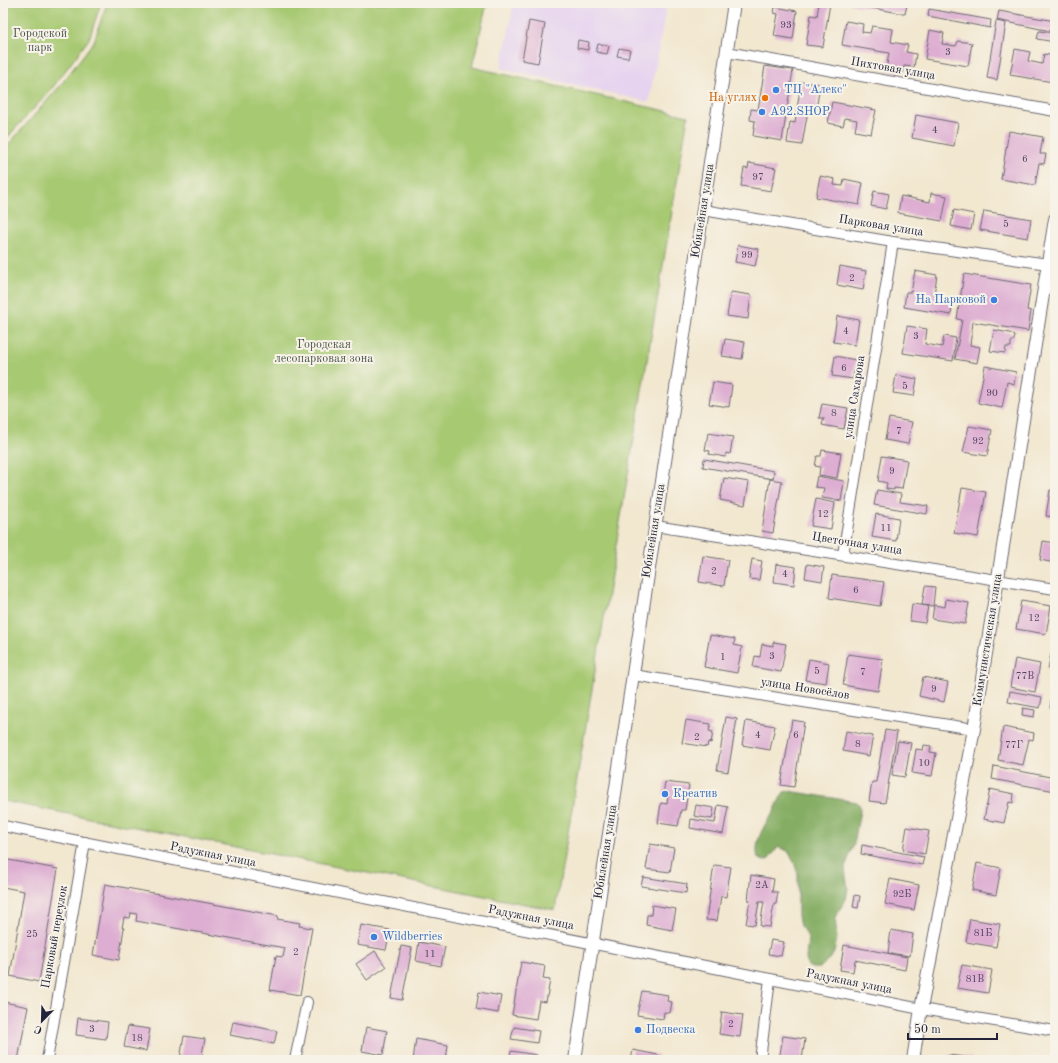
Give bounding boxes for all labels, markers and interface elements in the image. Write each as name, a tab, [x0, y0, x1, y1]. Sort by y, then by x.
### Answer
house number: 93	[780, 20, 792, 30]
park label: Городской парк	[13, 28, 67, 54]
house number: 3	[945, 47, 951, 57]
street label: Пихтовая улица	[850, 56, 936, 82]
place label: ТЦ "Алекс"	[784, 84, 847, 96]
marker: ТЦ "Алекс"	[771, 85, 781, 95]
place label: На углях	[708, 92, 757, 104]
marker: На углях	[760, 93, 770, 103]
place label: A92.SHOP	[770, 106, 830, 118]
marker: A92.SHOP	[757, 107, 767, 117]
house number: 4	[932, 125, 938, 135]
house number: 6	[1022, 154, 1028, 164]
street label: Юбилейная улица	[690, 163, 716, 259]
house number: 97	[752, 172, 764, 182]
street label: Парковая улица	[838, 213, 924, 239]
house number: 5	[1003, 219, 1009, 229]
house number: 99	[741, 250, 753, 260]
house number: 2	[849, 273, 855, 283]
place label: На Парковой	[916, 294, 986, 306]
marker: На Парковой	[989, 295, 999, 305]
house number: 4	[843, 326, 849, 336]
house number: 3	[913, 331, 919, 341]
park label: Городская лесопарковая зона	[275, 339, 373, 365]
street label: улица Сахарова	[842, 354, 868, 439]
house number: 6	[841, 363, 847, 373]
house number: 5	[902, 381, 908, 391]
house number: 90	[986, 388, 998, 398]
house number: 8	[831, 408, 837, 418]
house number: 7	[896, 426, 902, 436]
house number: 92	[972, 436, 984, 446]
house number: 9	[889, 466, 895, 476]
street label: Юбилейная улица	[641, 483, 667, 579]
house number: 12	[817, 509, 829, 519]
house number: 11	[880, 523, 892, 533]
street label: Цветочная улица	[811, 531, 903, 557]
house number: 2	[711, 566, 717, 576]
house number: 4	[782, 569, 788, 579]
street label: Коммунистическая улица	[972, 573, 1004, 707]
house number: 6	[853, 585, 859, 595]
house number: 12	[1028, 613, 1040, 623]
house number: 3	[769, 651, 775, 661]
house number: 1	[720, 652, 726, 662]
house number: 5	[814, 666, 820, 676]
house number: 7	[860, 667, 866, 677]
house number: 77В	[1016, 671, 1034, 681]
street label: улица Новосёлов	[760, 676, 850, 702]
house number: 9	[931, 684, 937, 694]
house number: 4	[755, 730, 761, 740]
house number: 6	[793, 730, 799, 740]
house number: 2	[694, 732, 700, 742]
house number: 8	[855, 739, 861, 749]
house number: 77Г	[1005, 740, 1023, 750]
house number: 10	[918, 758, 930, 768]
place label: Креатив	[673, 788, 718, 800]
marker: Креатив	[660, 789, 670, 799]
street label: Юбилейная улица	[593, 804, 619, 900]
street label: Радужная улица	[169, 841, 257, 869]
house number: 2А	[755, 880, 769, 890]
street label: Парковый переулок	[40, 884, 70, 990]
house number: 92Б	[893, 889, 911, 899]
street label: Радужная улица	[487, 904, 575, 932]
house number: 81Б	[974, 928, 992, 938]
house number: 25	[26, 929, 38, 939]
place label: Wildberries	[382, 931, 443, 943]
marker: Wildberries	[369, 932, 379, 942]
house number: 2	[293, 947, 299, 957]
house number: 11	[424, 949, 436, 959]
street label: Радужная улица	[805, 968, 893, 996]
house number: 81В	[966, 974, 984, 984]
north arrow	[22, 1001, 62, 1041]
scale bar	[908, 1015, 997, 1041]
house number: 2	[728, 1019, 734, 1029]
text: С	[33, 1022, 44, 1035]
text: 50 m	[914, 1023, 941, 1036]
house number: 3	[89, 1024, 95, 1034]
place label: Подвеска	[646, 1024, 695, 1036]
marker: Подвеска	[633, 1025, 643, 1035]
house number: 18	[131, 1033, 143, 1043]

